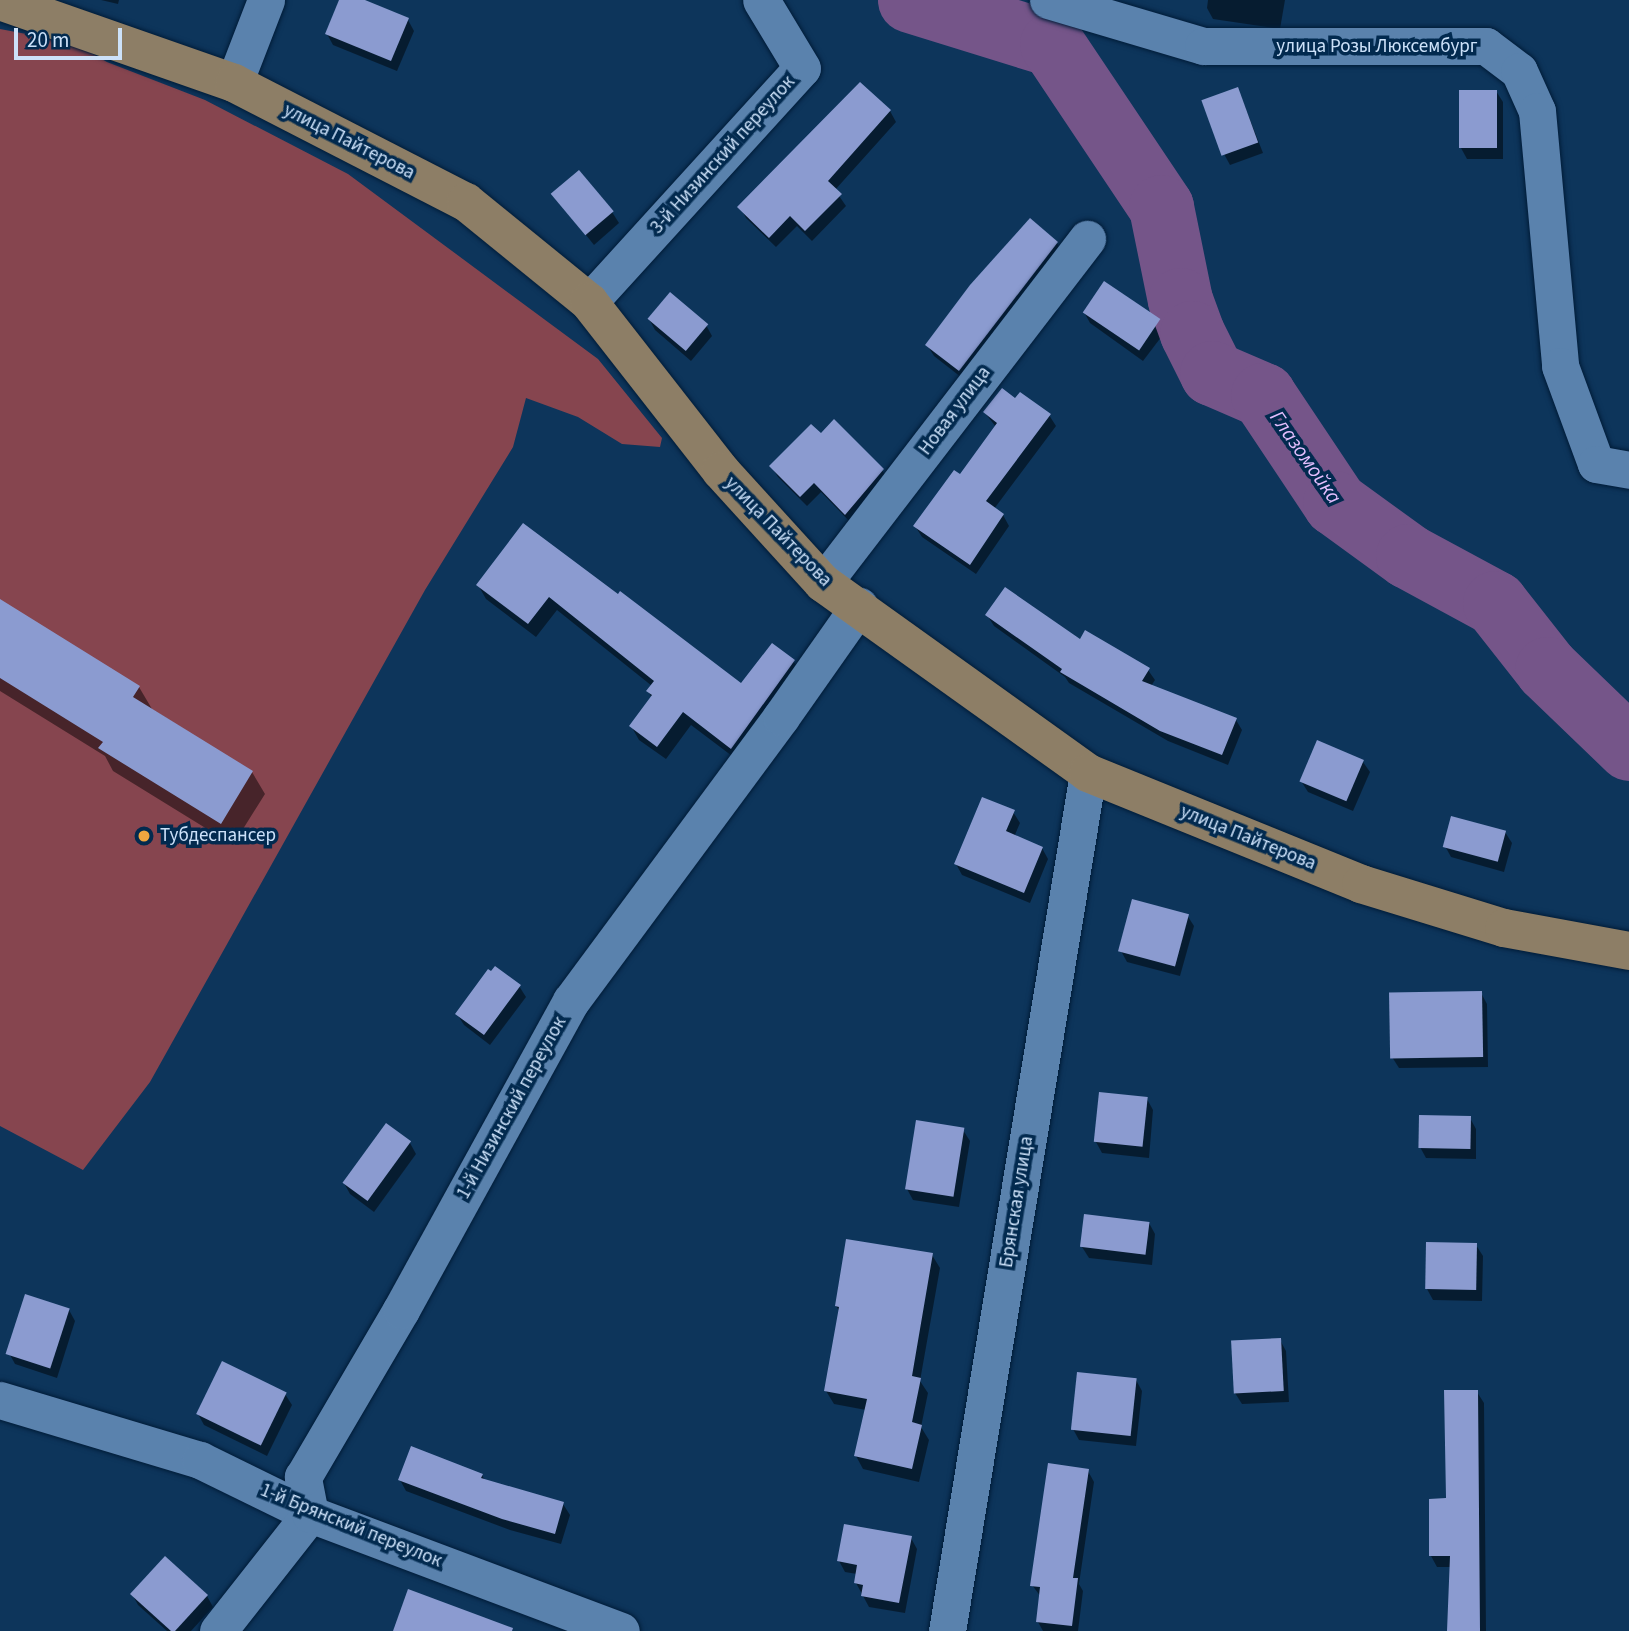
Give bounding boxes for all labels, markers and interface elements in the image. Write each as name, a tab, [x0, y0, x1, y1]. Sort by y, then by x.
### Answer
scale bar	[18, 14, 126, 58]
text: 20 m	[27, 25, 69, 55]
street label: улица Розы Люксембург	[1276, 36, 1478, 58]
street label: 3-й Низинский переулок	[646, 71, 800, 239]
street label: улица Пайтерова	[280, 99, 418, 185]
street label: Новая улица	[914, 362, 996, 460]
water label: Глазомойка	[1265, 406, 1347, 508]
street label: улица Пайтерова	[720, 472, 836, 592]
street label: улица Пайтерова	[1177, 800, 1319, 876]
place label: Тубдеспансер	[160, 825, 276, 847]
marker: Тубдеспансер	[134, 826, 154, 846]
street label: 1-й Низинский переулок	[452, 1013, 572, 1203]
street label: Брянская улица	[995, 1135, 1039, 1269]
street label: 1-й Брянский переулок	[257, 1479, 445, 1573]

